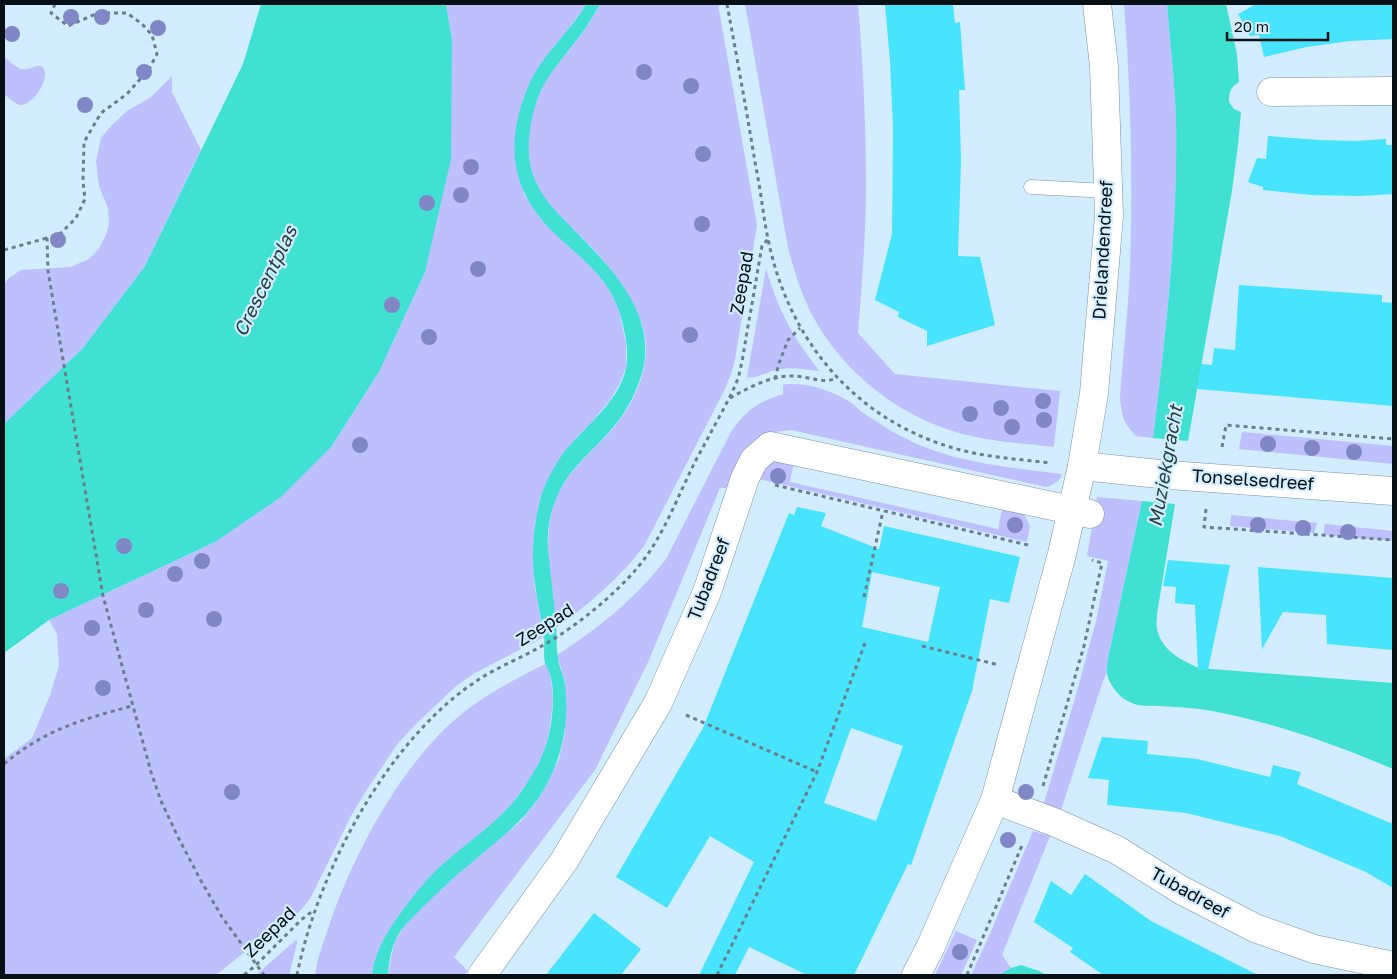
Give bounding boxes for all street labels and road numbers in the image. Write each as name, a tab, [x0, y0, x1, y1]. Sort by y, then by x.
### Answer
street label: Drielandendreef	[1087, 179, 1117, 320]
street label: Zeepad	[725, 250, 757, 316]
street label: Tonselsedreef	[1191, 464, 1315, 494]
street label: Tubadreef	[682, 534, 734, 623]
street label: Zeepad	[512, 598, 577, 650]
street label: Tubadreef	[1147, 861, 1234, 923]
street label: Zeepad	[239, 901, 300, 961]

